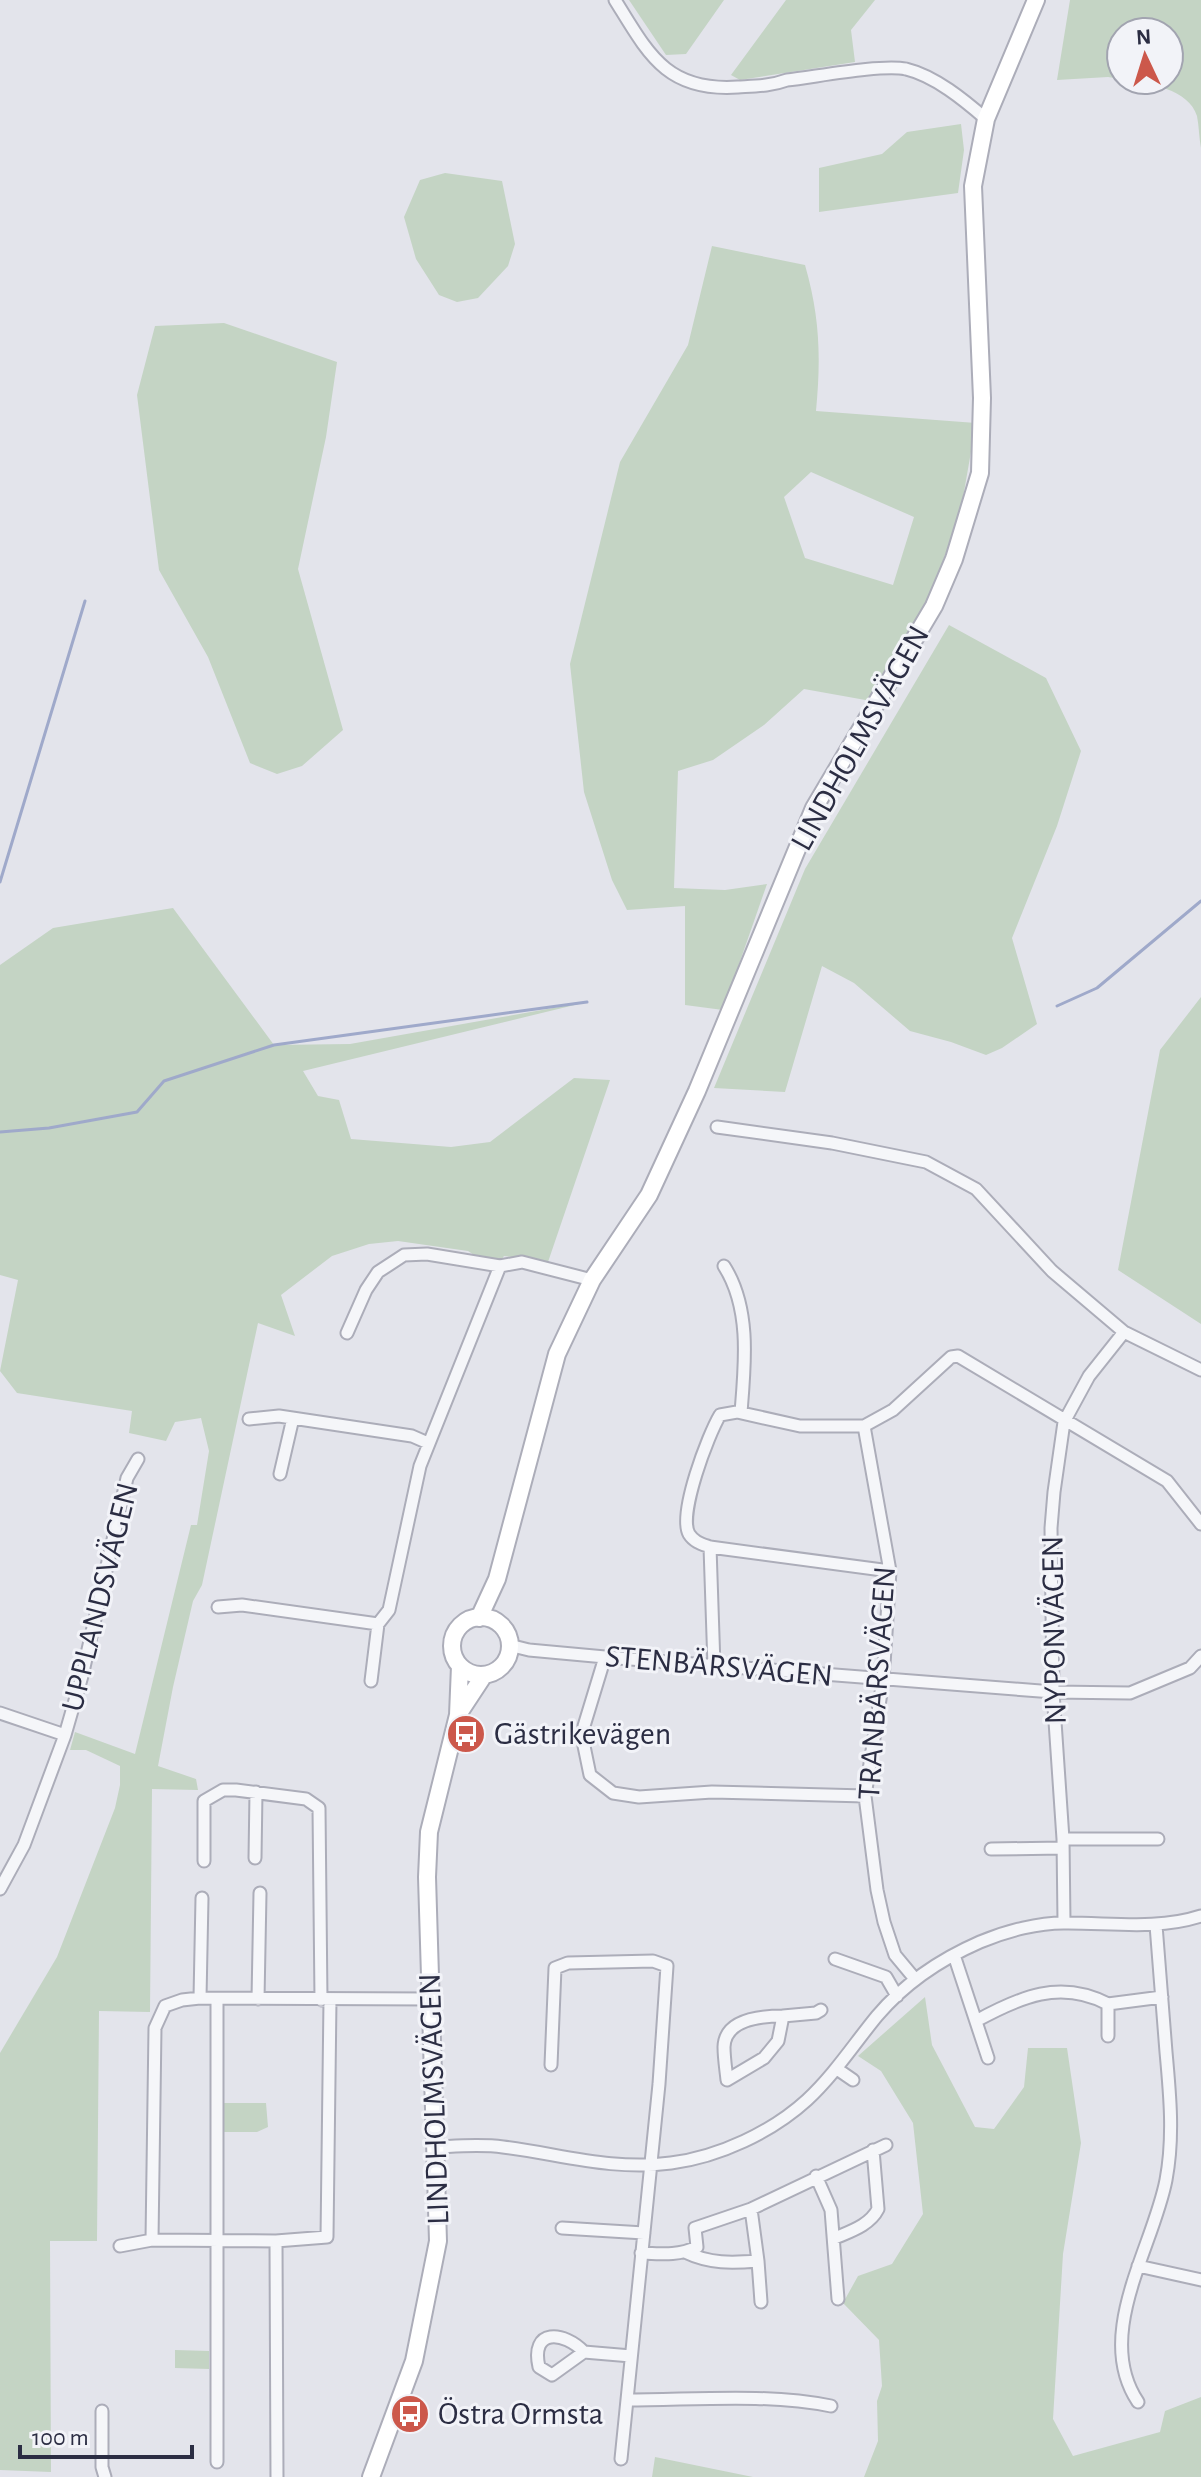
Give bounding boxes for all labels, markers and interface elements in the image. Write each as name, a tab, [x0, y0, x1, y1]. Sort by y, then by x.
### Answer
north arrow	[1105, 16, 1185, 96]
text: N	[1135, 26, 1152, 49]
street label: LINDHOLMSVÄGEN	[784, 620, 935, 856]
street label: UPPLANDSVÄGEN	[55, 1479, 144, 1715]
street label: NYPONVÄGEN	[1035, 1535, 1072, 1725]
street label: TRANBÄRSVÄGEN	[852, 1565, 901, 1801]
street label: STENBÄRSVÄGEN	[604, 1639, 834, 1692]
bus stop icon: Gästrikevägen	[445, 1713, 487, 1755]
place label: Gästrikevägen	[494, 1718, 671, 1750]
street label: LINDHOLMSVÄGEN	[413, 1973, 454, 2225]
bus stop icon: Östra Ormsta	[389, 2393, 431, 2435]
place label: Östra Ormsta	[438, 2397, 604, 2430]
scale bar	[20, 2409, 192, 2459]
text: 100 m	[32, 2426, 89, 2450]

